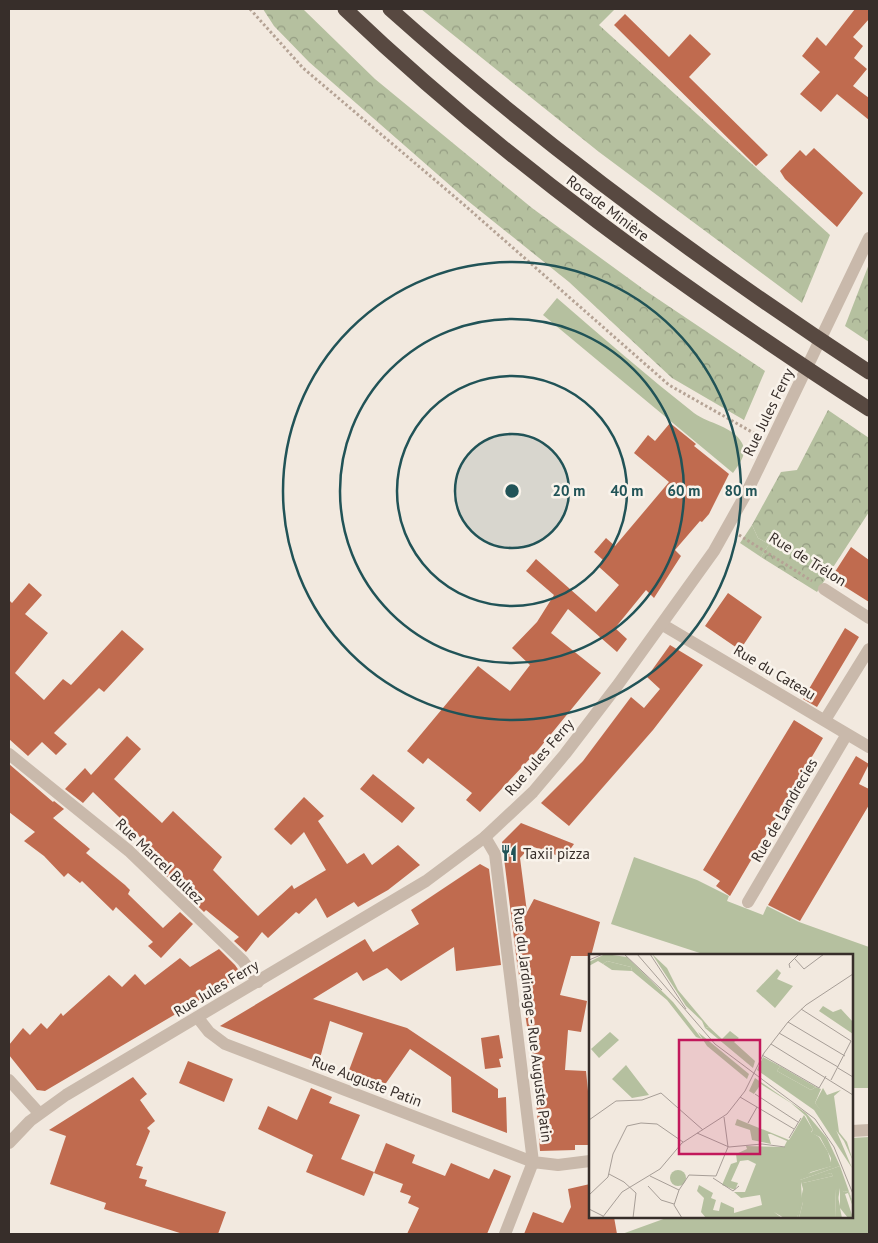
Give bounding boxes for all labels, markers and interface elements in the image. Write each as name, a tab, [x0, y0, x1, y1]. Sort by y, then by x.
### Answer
street label: Rocade Minière	[563, 171, 653, 245]
street label: Rue Jules Ferry	[738, 365, 798, 459]
text: 20 m	[553, 481, 585, 500]
text: 40 m	[611, 481, 643, 500]
text: 60 m	[668, 481, 700, 500]
text: 80 m	[725, 481, 757, 500]
centre of rings	[503, 482, 521, 500]
street label: Rue de Trélon	[766, 528, 850, 590]
street label: Rue du Cateau	[730, 640, 820, 704]
street label: Rue Jules Ferry	[500, 715, 578, 799]
street label: Rue de Landrecies	[747, 755, 821, 865]
street label: Rue Marcel Bultez	[112, 814, 208, 908]
restaurant icon: Taxii pizza	[499, 843, 519, 863]
place label: Taxii pizza	[523, 844, 590, 863]
street label: Rue du Jardinage - Rue Auguste Patin	[509, 906, 557, 1144]
inset map	[589, 954, 853, 1218]
street label: Rue Jules Ferry	[170, 955, 262, 1021]
street label: Rue Auguste Patin	[309, 1051, 425, 1111]

